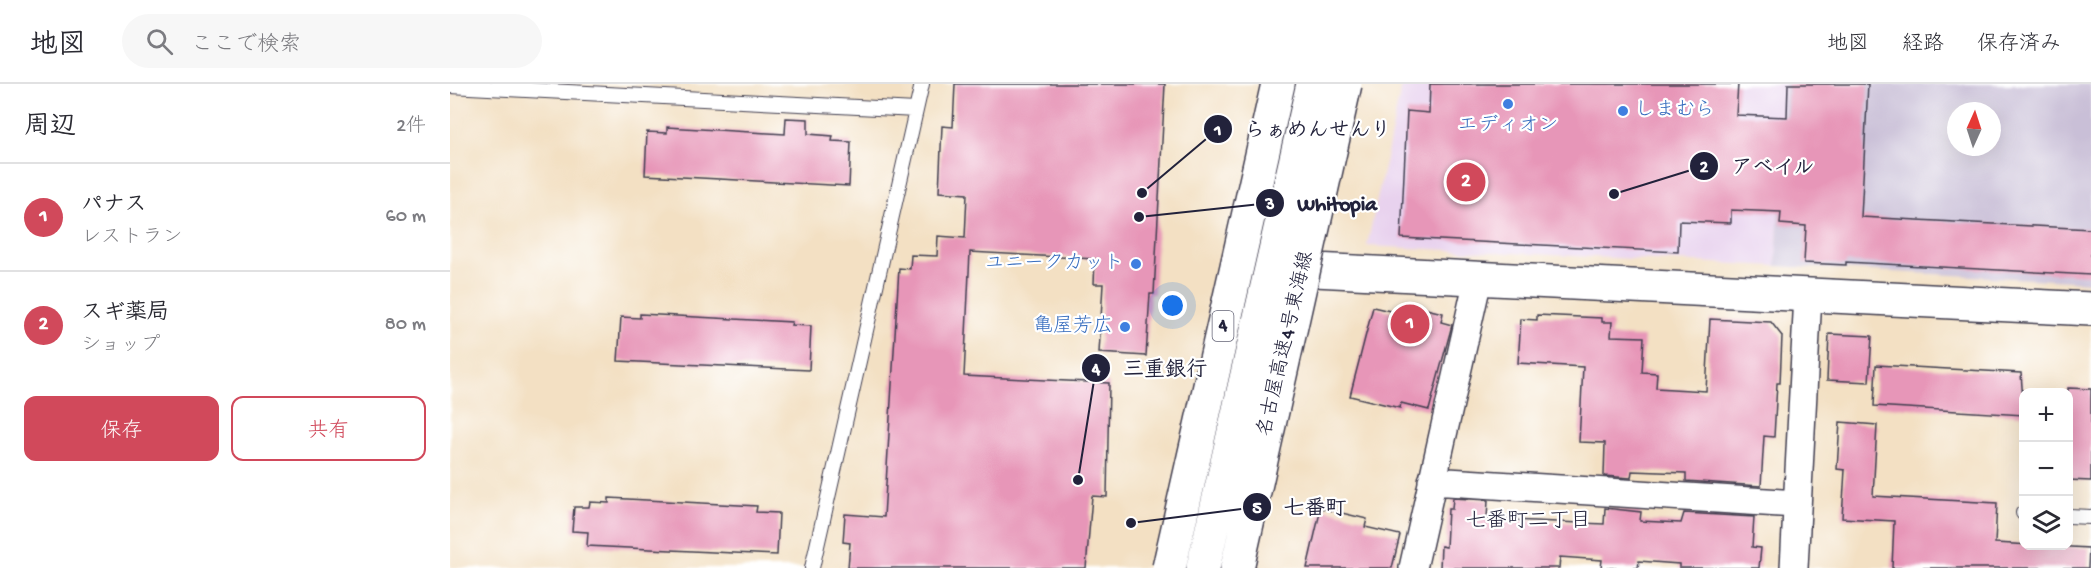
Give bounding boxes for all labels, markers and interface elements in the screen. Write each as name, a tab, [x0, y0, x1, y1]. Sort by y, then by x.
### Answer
search box	[122, 14, 542, 68]
icon: search	[143, 25, 176, 58]
text: 地図	[30, 30, 86, 63]
text: ここで検索	[191, 33, 301, 59]
text: 地図	[1827, 33, 1869, 58]
text: 経路	[1902, 33, 1944, 58]
text: 保存済み	[1977, 33, 2061, 58]
marker: エディオン	[1501, 97, 1515, 111]
place label: しまむら	[1635, 99, 1715, 123]
north arrow	[1947, 102, 2001, 156]
marker: しまむら	[1616, 104, 1630, 118]
callout: らぁめんせんり	[1203, 110, 1404, 149]
text: 周辺	[24, 113, 76, 144]
place label: エディオン	[1458, 114, 1558, 138]
text: 2件	[396, 116, 426, 139]
text: らぁめんせんり	[1245, 120, 1392, 145]
text: 1	[1213, 121, 1222, 142]
callout: アベイル	[1689, 146, 1827, 185]
text: アベイル	[1731, 157, 1815, 182]
text: 2	[1700, 158, 1709, 179]
pin: 2	[1446, 160, 1486, 204]
callout: Whitopia	[1255, 183, 1388, 222]
text: パナス	[81, 193, 147, 219]
text: Whitopia	[1296, 194, 1378, 219]
text: 3	[1264, 195, 1275, 216]
text: 1	[39, 206, 48, 229]
text: 60 m	[386, 206, 426, 229]
text: レストラン	[81, 227, 183, 250]
street label: 名古屋高速4号東海線	[1253, 249, 1320, 439]
place label: ユニークカット	[984, 252, 1124, 276]
marker: ユニークカット	[1129, 257, 1143, 271]
your location	[1158, 291, 1187, 320]
text: スギ薬局	[81, 301, 169, 327]
pin: 1	[1390, 302, 1430, 346]
road number: 4	[1212, 311, 1234, 341]
text: 2	[39, 314, 48, 337]
text: 80 m	[385, 314, 426, 337]
place label: 亀屋芳広	[1033, 314, 1113, 339]
marker: 亀屋芳広	[1118, 320, 1132, 334]
text: ショップ	[81, 335, 160, 358]
callout: 三重銀行	[1081, 348, 1219, 387]
text: 三重銀行	[1123, 358, 1207, 384]
text: 4	[1091, 360, 1101, 381]
map controls	[2019, 388, 2073, 550]
button: +	[2019, 388, 2073, 442]
button: 保存	[24, 396, 219, 461]
button: 共有	[231, 396, 426, 461]
button: −	[2019, 442, 2073, 496]
callout: 七番町	[1242, 488, 1359, 527]
button: layers	[2019, 496, 2073, 550]
text: 七番町	[1284, 497, 1347, 523]
text: 5	[1252, 499, 1262, 520]
district label: 七番町二丁目	[1465, 509, 1591, 535]

